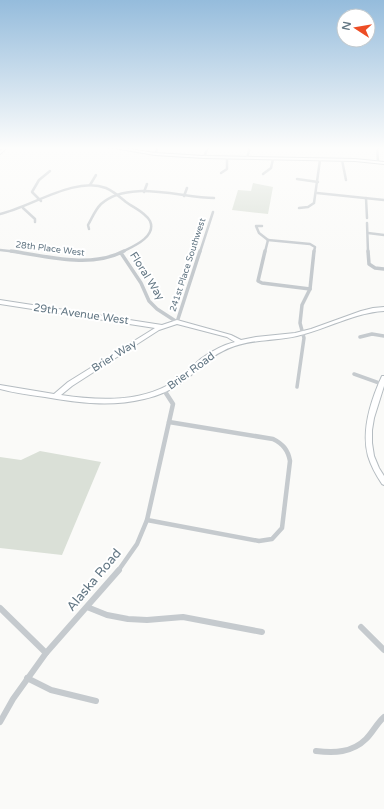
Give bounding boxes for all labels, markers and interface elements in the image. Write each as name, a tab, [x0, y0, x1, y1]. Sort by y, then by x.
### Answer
north arrow	[336, 8, 376, 48]
text: N	[339, 20, 354, 32]
street label: 241st Place Southwest	[168, 216, 209, 313]
street label: 28th Place West	[15, 239, 86, 259]
street label: Floral Way	[127, 249, 167, 303]
street label: 29th Avenue West	[33, 301, 129, 327]
street label: Brier Way	[89, 337, 139, 375]
street label: Brier Road	[165, 349, 217, 393]
street label: Alaska Road	[63, 545, 125, 615]

